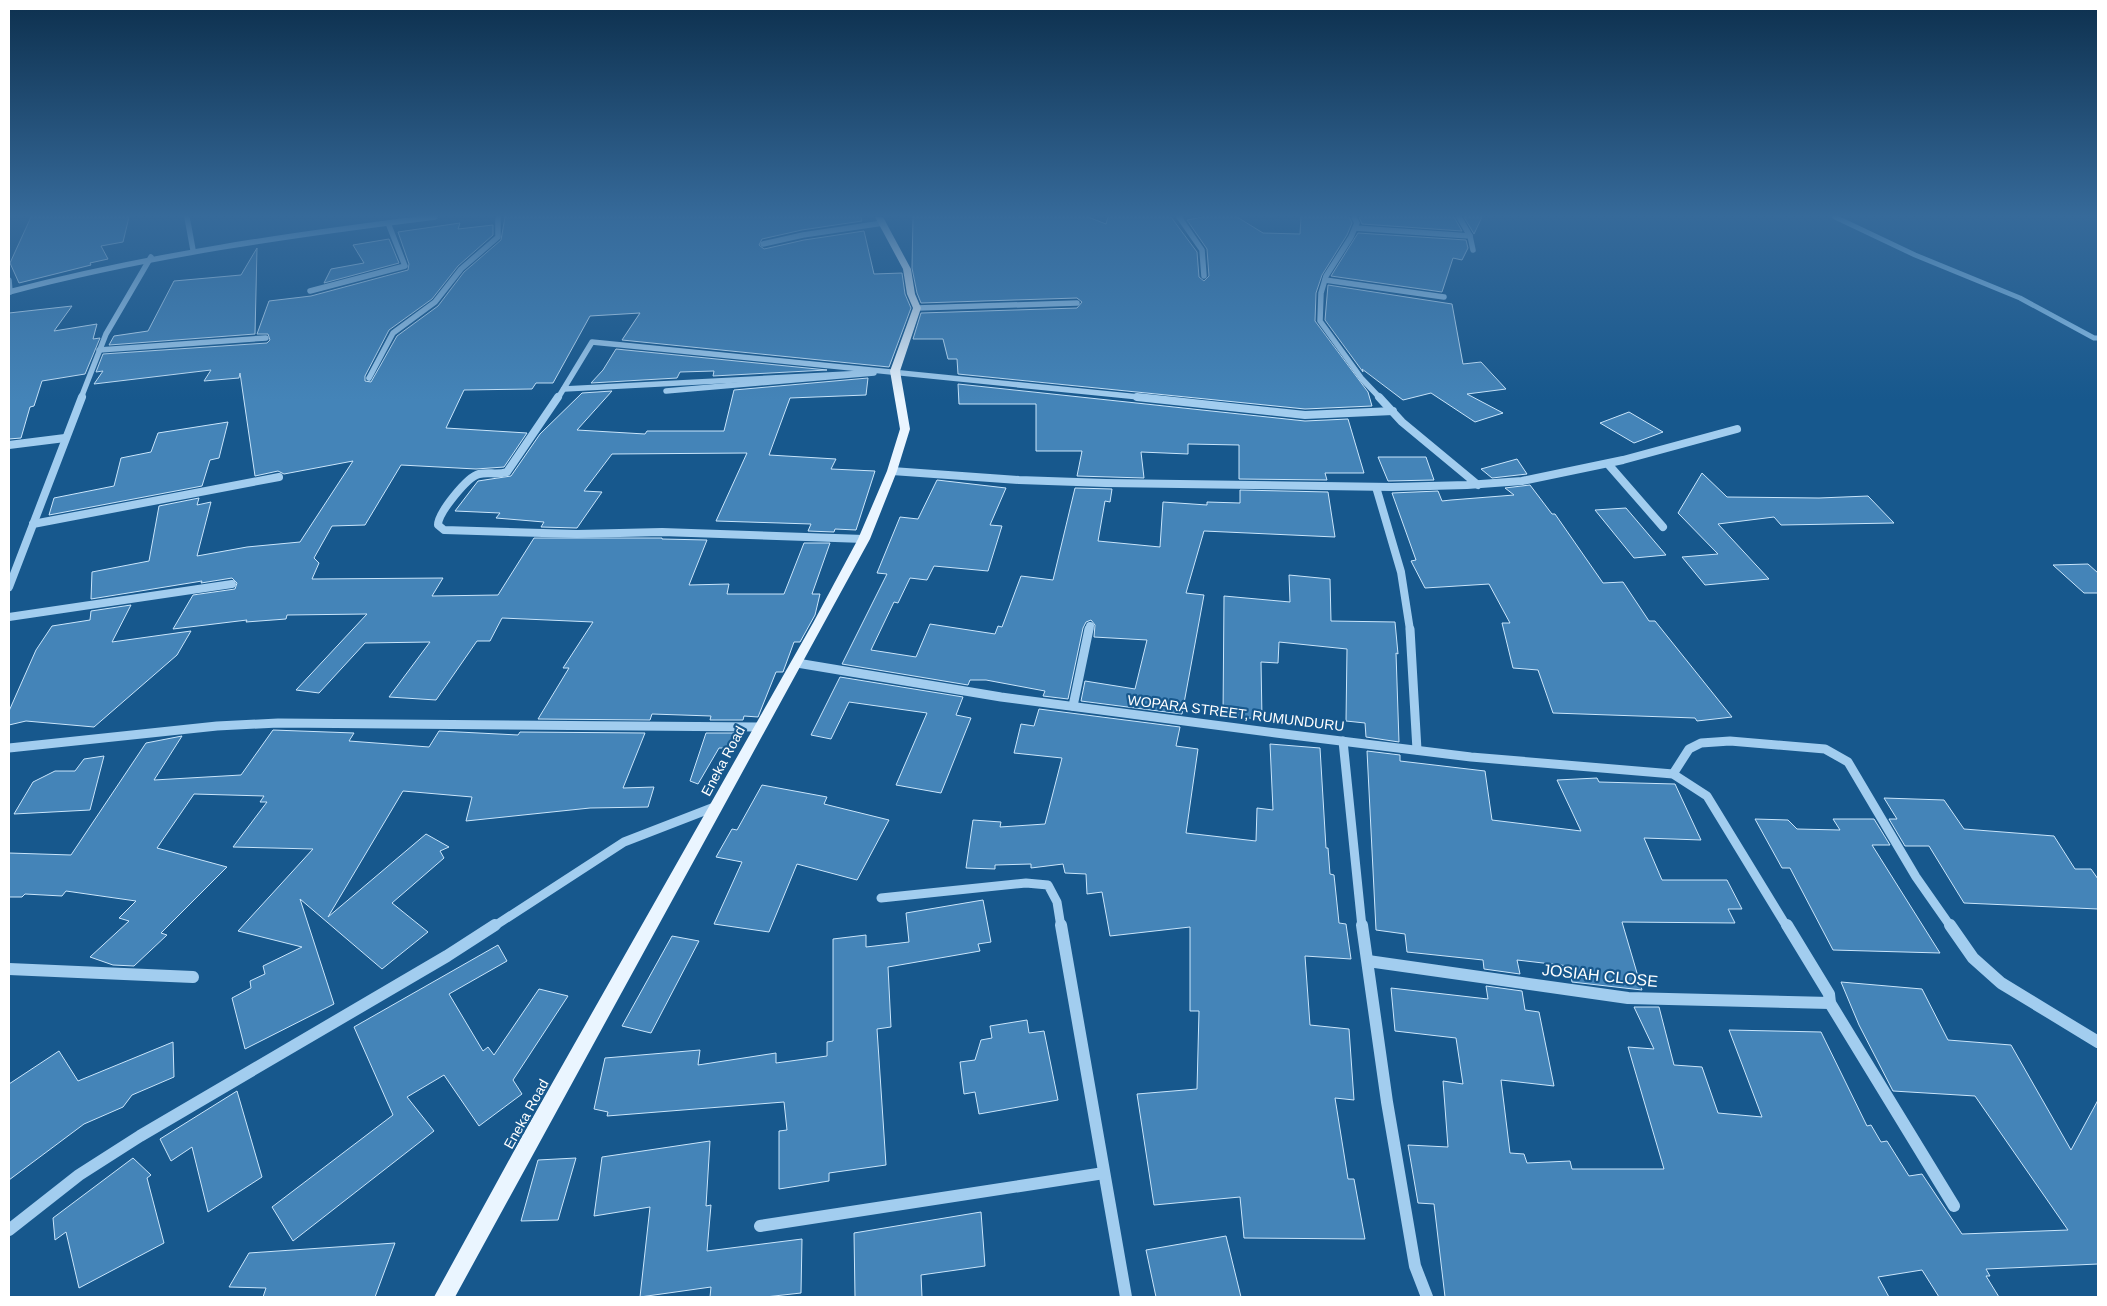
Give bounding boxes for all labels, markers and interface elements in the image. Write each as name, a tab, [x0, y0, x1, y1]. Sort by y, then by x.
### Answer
street label: WOPARA STREET, RUMUNDURU	[1127, 692, 1345, 734]
street label: Eneka Road	[698, 723, 748, 799]
street label: JOSIAH CLOSE	[1541, 961, 1659, 990]
street label: Eneka Road	[500, 1076, 552, 1152]

